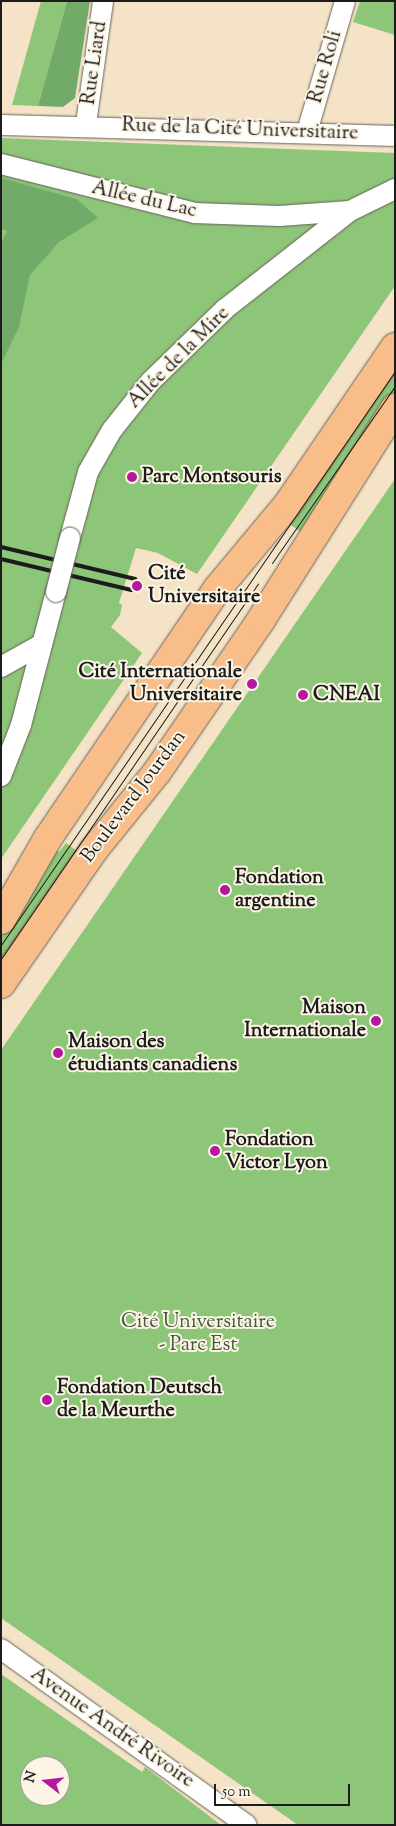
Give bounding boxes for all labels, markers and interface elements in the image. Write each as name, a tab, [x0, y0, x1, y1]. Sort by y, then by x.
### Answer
street label: Rue Liard	[77, 20, 113, 106]
street label: Rue Roli	[304, 28, 348, 106]
street label: Rue de la Cité Universitaire	[121, 114, 359, 146]
street label: Allée du Lac	[89, 176, 199, 224]
street label: Allée de la Mire	[123, 302, 235, 414]
place label: Parc Montsouris	[142, 465, 282, 489]
marker: Parc Montsouris	[126, 471, 138, 483]
place label: Cité Universitaire	[148, 562, 260, 609]
marker: Cité Universitaire	[130, 579, 144, 593]
place label: Cité Internationale Universitaire	[78, 660, 242, 707]
marker: Cité Internationale Universitaire	[246, 678, 258, 690]
place label: CNEAI	[313, 683, 380, 707]
marker: CNEAI	[297, 689, 309, 701]
street label: Boulevard Jourdan	[76, 726, 192, 868]
place label: Fondation argentine	[235, 866, 324, 913]
marker: Fondation argentine	[219, 884, 231, 896]
place label: Maison Internationale	[244, 997, 366, 1044]
marker: Maison Internationale	[370, 1015, 382, 1027]
place label: Maison des étudiants canadiens	[68, 1030, 237, 1077]
marker: Maison des étudiants canadiens	[52, 1047, 64, 1059]
place label: Fondation Victor Lyon	[225, 1128, 328, 1175]
marker: Fondation Victor Lyon	[209, 1145, 221, 1157]
park label: Cité Universitaire - Parc Est	[121, 1310, 275, 1357]
place label: Fondation Deutsch de la Meurthe	[57, 1376, 222, 1423]
marker: Fondation Deutsch de la Meurthe	[41, 1394, 53, 1406]
street label: Avenue André Rivoire	[26, 1662, 198, 1794]
north arrow	[20, 1756, 70, 1806]
text: N	[20, 1769, 43, 1785]
scale bar	[216, 1774, 352, 1806]
text: 50 m	[222, 1782, 251, 1803]

